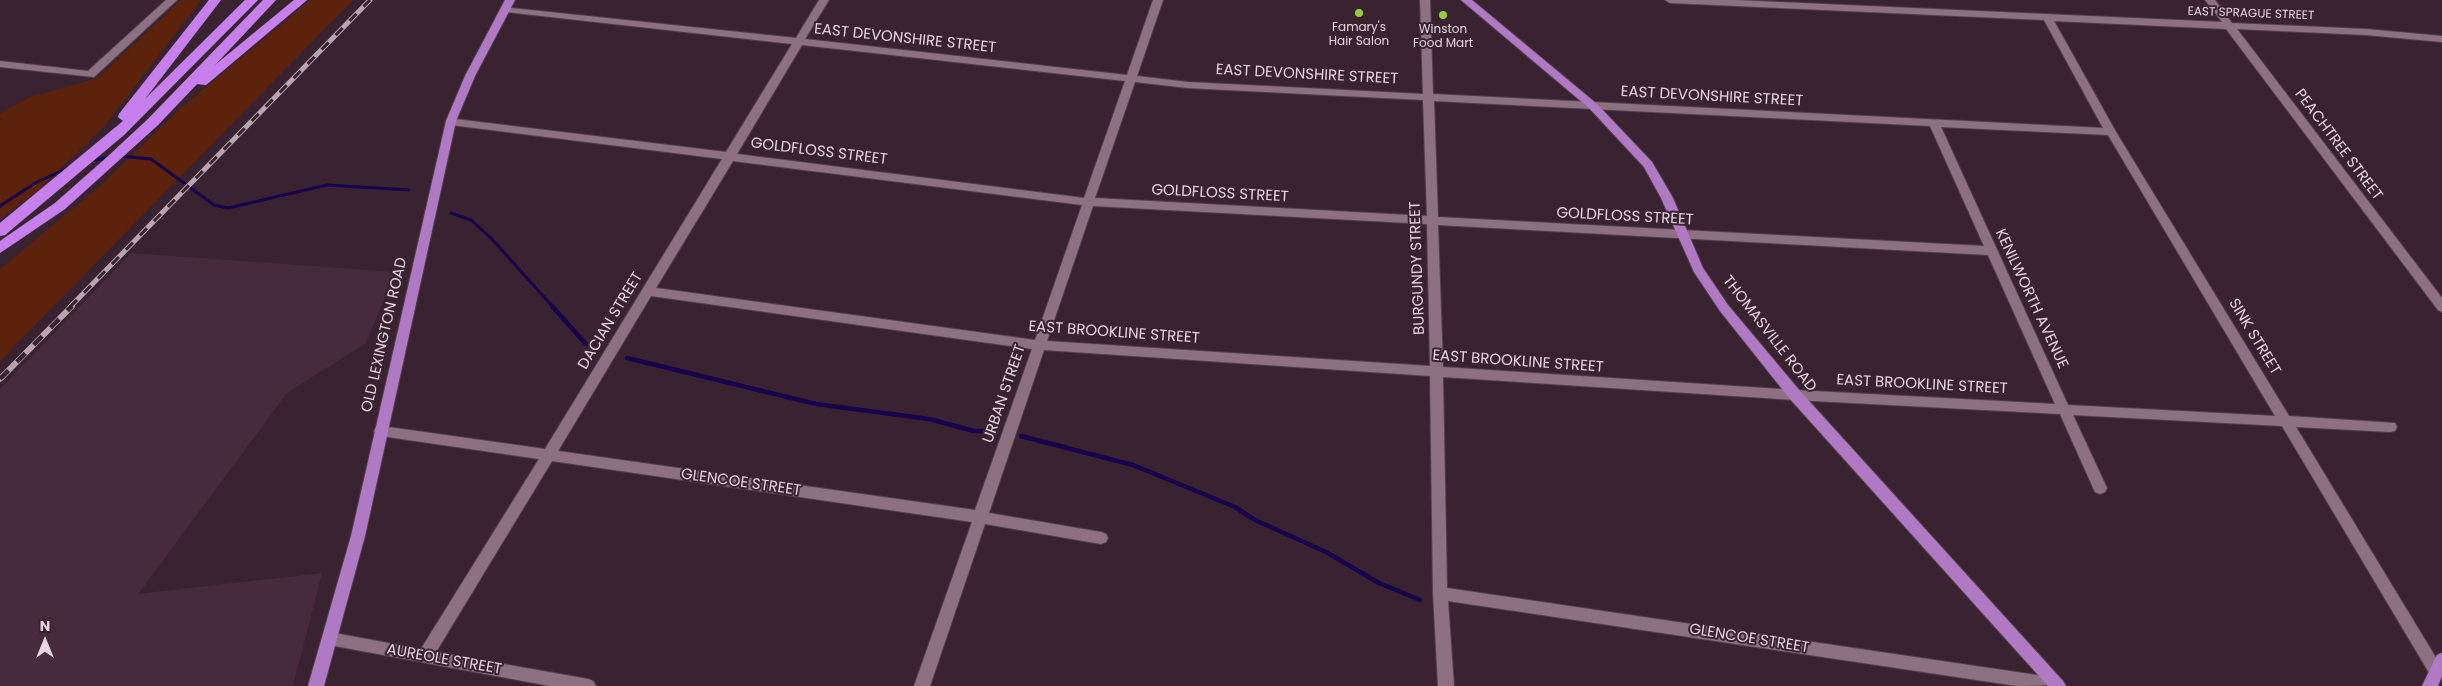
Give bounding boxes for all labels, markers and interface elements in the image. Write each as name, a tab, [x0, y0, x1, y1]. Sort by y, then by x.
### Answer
street label: EAST SPRAGUE STREET	[2187, 5, 2315, 23]
marker: Famary's Hair Salon	[1353, 7, 1365, 19]
marker: Winston Food Mart	[1437, 9, 1449, 21]
street label: EAST DEVONSHIRE STREET	[813, 20, 997, 58]
place label: Famary's Hair Salon	[1329, 21, 1389, 49]
place label: Winston Food Mart	[1413, 23, 1473, 51]
street label: EAST DEVONSHIRE STREET	[1215, 61, 1399, 89]
street label: EAST DEVONSHIRE STREET	[1620, 83, 1804, 111]
street label: PEACHTREE STREET	[2290, 86, 2386, 204]
street label: GOLDFLOSS STREET	[750, 135, 888, 169]
street label: GOLDFLOSS STREET	[1151, 181, 1289, 207]
street label: BURGUNDY STREET	[1407, 201, 1429, 335]
street label: GOLDFLOSS STREET	[1556, 204, 1694, 230]
street label: KENILWORTH AVENUE	[1991, 226, 2071, 372]
street label: OLD LEXINGTON ROAD	[358, 256, 412, 414]
street label: DACIAN STREET	[575, 269, 647, 373]
street label: THOMASVILLE ROAD	[1718, 272, 1820, 396]
street label: SINK STREET	[2224, 296, 2284, 378]
street label: EAST BROOKLINE STREET	[1028, 318, 1200, 348]
street label: URBAN STREET	[980, 343, 1030, 445]
street label: EAST BROOKLINE STREET	[1432, 347, 1604, 377]
street label: EAST BROOKLINE STREET	[1836, 372, 2008, 398]
street label: GLENCOE STREET	[680, 466, 802, 500]
north arrow	[20, 616, 70, 666]
text: N	[40, 616, 50, 636]
street label: GLENCOE STREET	[1688, 621, 1810, 657]
street label: AUREOLE STREET	[385, 641, 503, 679]

